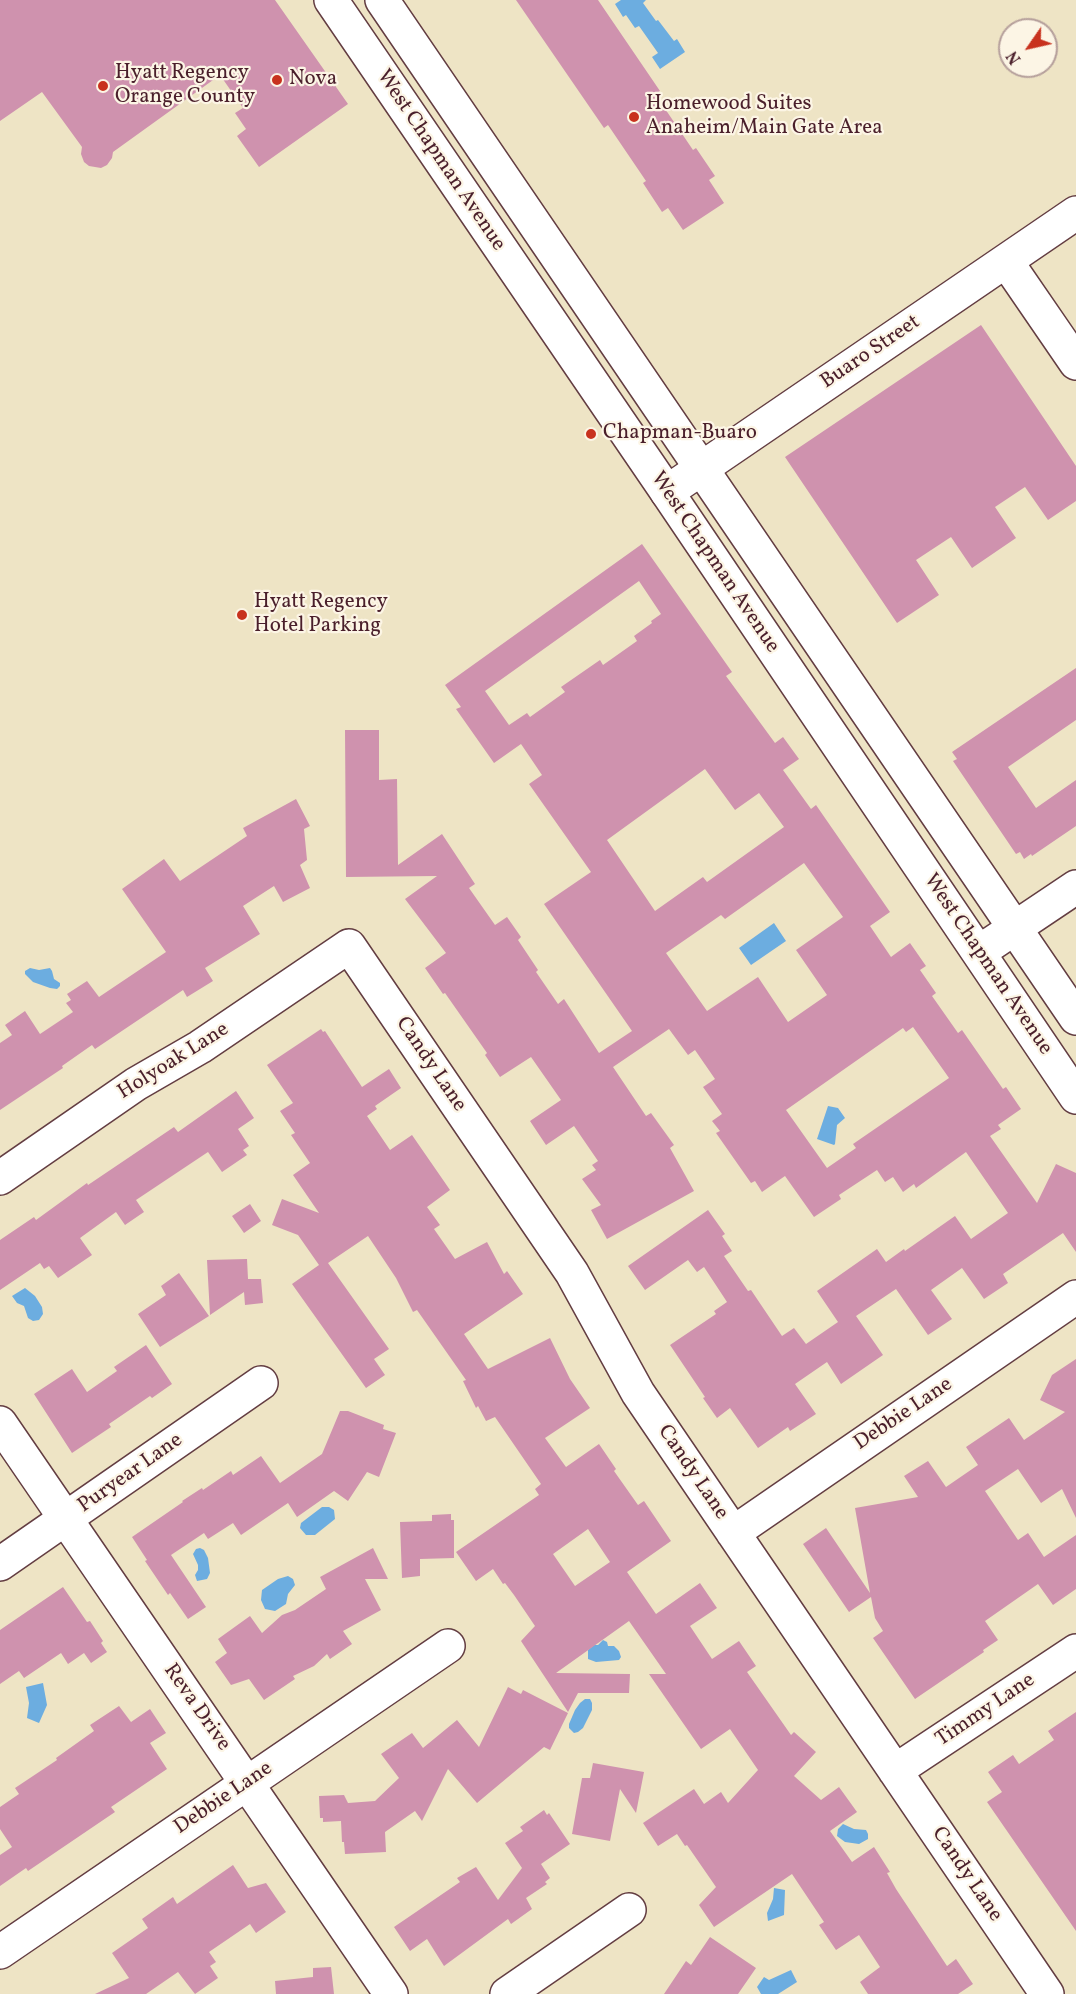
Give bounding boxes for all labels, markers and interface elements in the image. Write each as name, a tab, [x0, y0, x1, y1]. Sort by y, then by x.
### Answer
north arrow	[998, 18, 1058, 78]
text: N	[1002, 46, 1027, 68]
place label: Hyatt Regency Orange County	[115, 61, 255, 111]
street label: West Chapman Avenue	[370, 66, 510, 256]
place label: Nova	[289, 67, 337, 93]
marker: Nova	[270, 73, 284, 87]
marker: Hyatt Regency Orange County	[96, 79, 110, 93]
place label: Homewood Suites Anaheim/Main Gate Area	[646, 92, 883, 142]
marker: Homewood Suites Anaheim/Main Gate Area	[627, 110, 641, 124]
street label: Buaro Street	[816, 311, 926, 395]
place label: Chapman-Buaro	[603, 421, 757, 447]
marker: Chapman-Buaro	[584, 427, 598, 441]
street label: West Chapman Avenue	[644, 468, 784, 658]
place label: Hyatt Regency Hotel Parking	[254, 590, 388, 640]
marker: Hyatt Regency Hotel Parking	[235, 608, 249, 622]
street label: West Chapman Avenue	[917, 870, 1057, 1060]
street label: Candy Lane	[389, 1013, 471, 1117]
street label: Holyoak Lane	[114, 1018, 234, 1106]
street label: Debbie Lane	[850, 1373, 958, 1457]
street label: Candy Lane	[651, 1421, 733, 1525]
street label: Puryear Lane	[74, 1429, 188, 1519]
street label: Reva Drive	[157, 1660, 235, 1756]
street label: Timmy Lane	[932, 1669, 1040, 1753]
street label: Debbie Lane	[170, 1757, 278, 1841]
street label: Candy Lane	[925, 1823, 1007, 1927]

